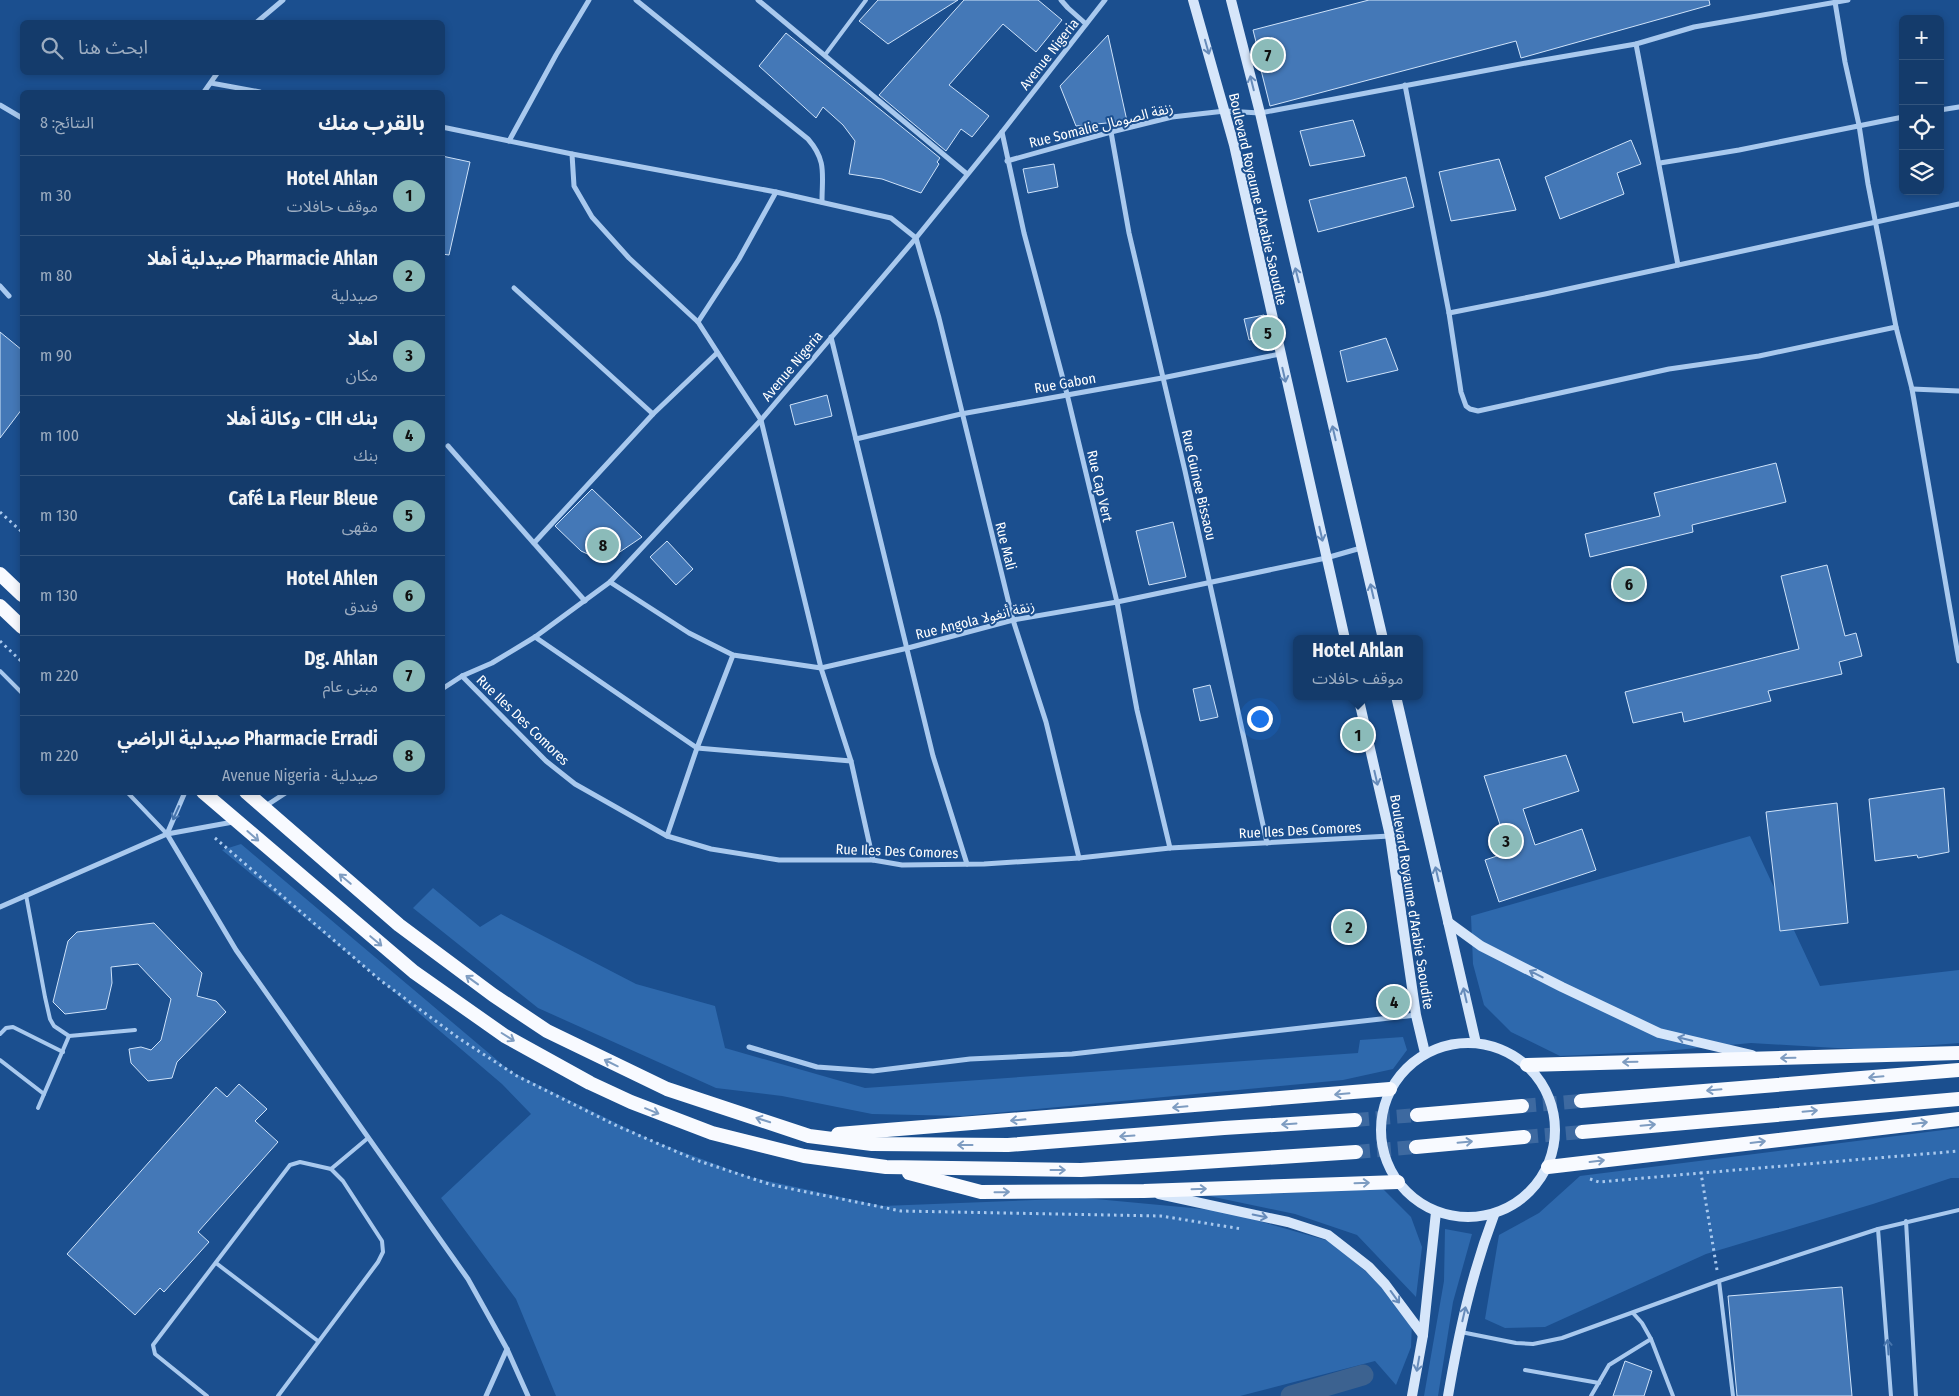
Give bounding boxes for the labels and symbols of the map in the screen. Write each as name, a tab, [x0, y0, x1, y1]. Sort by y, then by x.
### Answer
street label: Avenue Nigeria	[1016, 15, 1083, 93]
pin: 7	[1252, 36, 1284, 74]
one-way arrow	[1202, 38, 1212, 54]
one-way arrow	[1247, 75, 1256, 91]
street label: Boulevard Royaume d'Arabie Saoudite	[1225, 91, 1290, 307]
street label: Rue Somalie زنقة الصومال	[1027, 99, 1175, 152]
one-way arrow	[1292, 268, 1301, 284]
pin: 5	[1252, 314, 1284, 352]
street label: Avenue Nigeria	[758, 328, 827, 405]
one-way arrow	[1280, 367, 1289, 383]
street label: Rue Gabon	[1033, 370, 1097, 397]
one-way arrow	[1329, 426, 1338, 442]
street label: Rue Guinee Bissaou	[1178, 428, 1220, 542]
street label: Rue Cap Vert	[1083, 449, 1116, 524]
street label: Rue Mali	[991, 520, 1020, 572]
one-way arrow	[1316, 525, 1326, 541]
pin: 8	[587, 526, 619, 564]
pin: 6	[1613, 565, 1645, 603]
one-way arrow	[1367, 584, 1376, 600]
street label: Rue Angola زنقة أنغولا	[914, 597, 1036, 643]
street label: Rue Iles Des Comores	[473, 672, 573, 769]
your location	[1247, 706, 1273, 732]
pin: 1	[1342, 716, 1374, 754]
one-way arrow	[1372, 769, 1382, 785]
street label: Boulevard Royaume d'Arabie Saoudite	[1386, 793, 1437, 1011]
one-way arrow	[171, 805, 181, 820]
street label: Rue Iles Des Comores	[1238, 819, 1362, 842]
pin: 3	[1490, 822, 1522, 860]
one-way arrow	[246, 830, 259, 842]
street label: Rue Iles Des Comores	[835, 841, 959, 862]
one-way arrow	[1432, 867, 1441, 883]
one-way arrow	[338, 873, 351, 884]
pin: 2	[1333, 908, 1365, 946]
one-way arrow	[370, 936, 383, 947]
one-way arrow	[1529, 969, 1544, 979]
one-way arrow	[465, 975, 479, 985]
pin: 4	[1378, 983, 1410, 1021]
one-way arrow	[1460, 988, 1469, 1004]
one-way arrow	[500, 1032, 514, 1042]
one-way arrow	[1677, 1034, 1693, 1043]
one-way arrow	[1780, 1053, 1796, 1063]
one-way arrow	[1622, 1057, 1638, 1067]
one-way arrow	[604, 1058, 619, 1067]
one-way arrow	[1868, 1072, 1884, 1082]
one-way arrow	[1706, 1086, 1722, 1095]
one-way arrow	[1334, 1089, 1350, 1098]
one-way arrow	[1172, 1102, 1188, 1111]
one-way arrow	[1802, 1106, 1818, 1116]
one-way arrow	[644, 1107, 659, 1116]
one-way arrow	[755, 1115, 771, 1125]
one-way arrow	[1010, 1115, 1026, 1124]
one-way arrow	[1911, 1118, 1927, 1128]
one-way arrow	[1281, 1119, 1297, 1128]
one-way arrow	[1640, 1120, 1656, 1130]
one-way arrow	[1119, 1131, 1135, 1140]
one-way arrow	[1457, 1137, 1473, 1147]
one-way arrow	[1750, 1137, 1766, 1147]
one-way arrow	[957, 1140, 974, 1150]
one-way arrow	[1589, 1156, 1605, 1166]
one-way arrow	[1049, 1165, 1065, 1175]
one-way arrow	[1354, 1179, 1370, 1188]
one-way arrow	[1191, 1184, 1207, 1193]
one-way arrow	[994, 1187, 1010, 1197]
one-way arrow	[1251, 1212, 1267, 1221]
one-way arrow	[1390, 1290, 1400, 1304]
one-way arrow	[1459, 1306, 1469, 1322]
one-way arrow	[1883, 1340, 1892, 1356]
one-way arrow	[1413, 1356, 1423, 1372]

